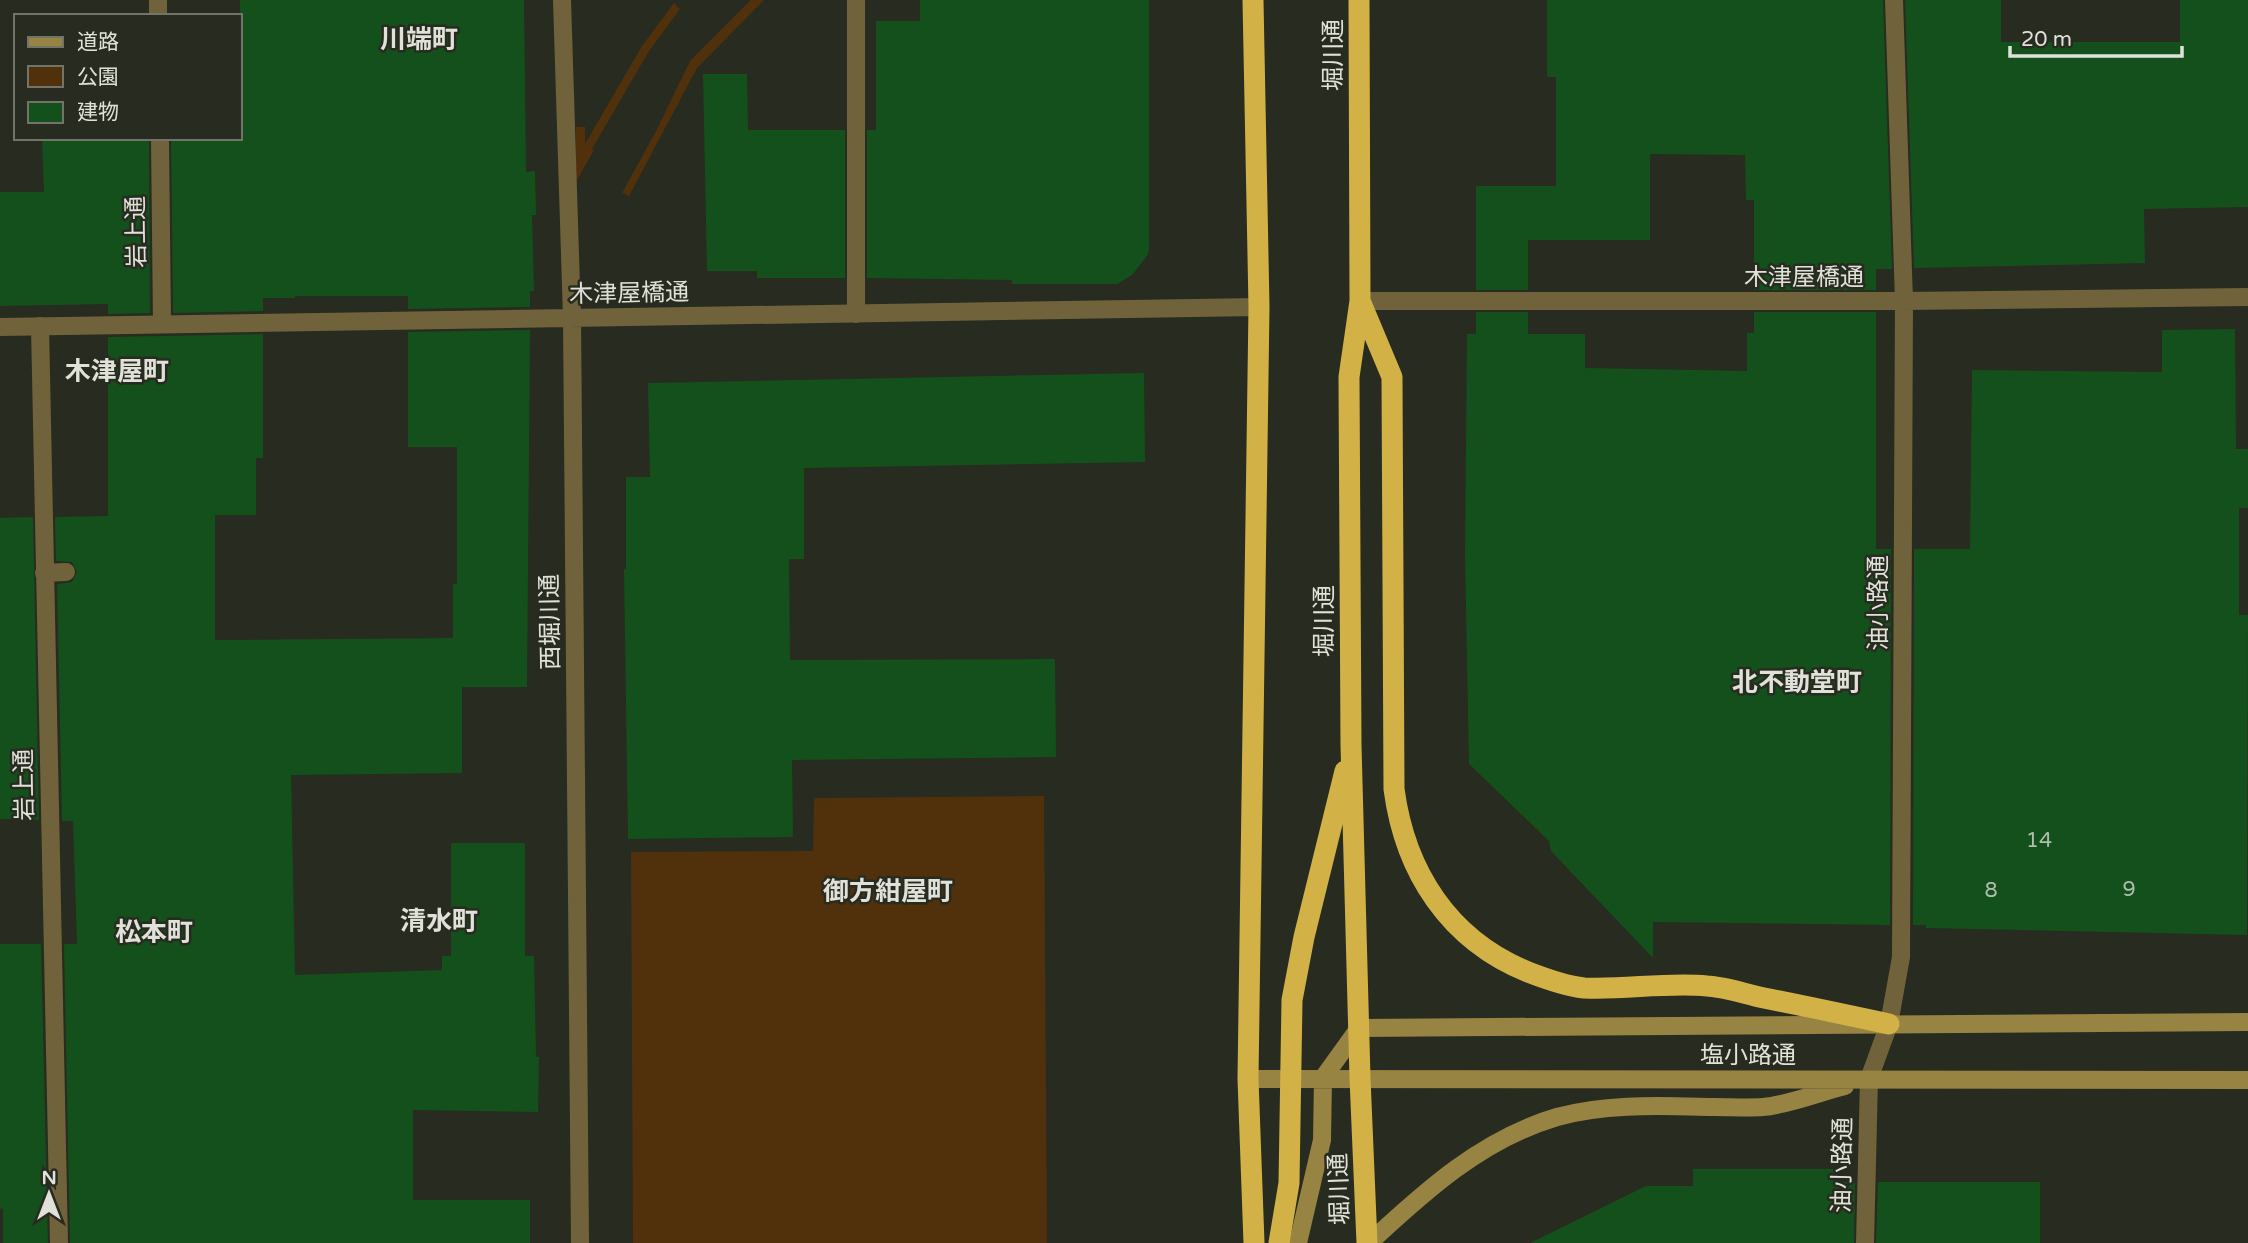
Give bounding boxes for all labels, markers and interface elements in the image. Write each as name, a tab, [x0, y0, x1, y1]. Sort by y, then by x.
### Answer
legend	[14, 14, 242, 140]
scale bar	[2010, 14, 2182, 58]
street label: 堀川通	[1319, 19, 1348, 91]
district label: 川端町	[380, 24, 458, 55]
text: 20 m	[2021, 27, 2072, 52]
text: 道路	[77, 30, 119, 55]
text: 公園	[77, 65, 119, 90]
text: 建物	[77, 100, 119, 125]
street label: 岩上通	[121, 196, 152, 268]
street label: 木津屋橋通	[1744, 263, 1864, 292]
street label: 木津屋橋通	[569, 278, 689, 309]
district label: 木津屋町	[65, 356, 169, 387]
street label: 油小路通	[1864, 555, 1893, 651]
street label: 西堀川通	[535, 574, 566, 670]
street label: 堀川通	[1310, 585, 1339, 657]
district label: 北不動堂町	[1732, 667, 1862, 698]
street label: 岩上通	[9, 749, 40, 821]
house number: 14	[2026, 828, 2052, 853]
district label: 御方紺屋町	[823, 876, 953, 907]
house number: 9	[2122, 877, 2136, 902]
house number: 8	[1984, 878, 1998, 903]
district label: 清水町	[400, 906, 478, 937]
district label: 松本町	[115, 917, 193, 948]
street label: 塩小路通	[1700, 1041, 1796, 1070]
street label: 油小路通	[1827, 1117, 1858, 1213]
street label: 堀川通	[1324, 1152, 1355, 1225]
north arrow	[14, 1159, 84, 1229]
text: N	[41, 1167, 57, 1189]

